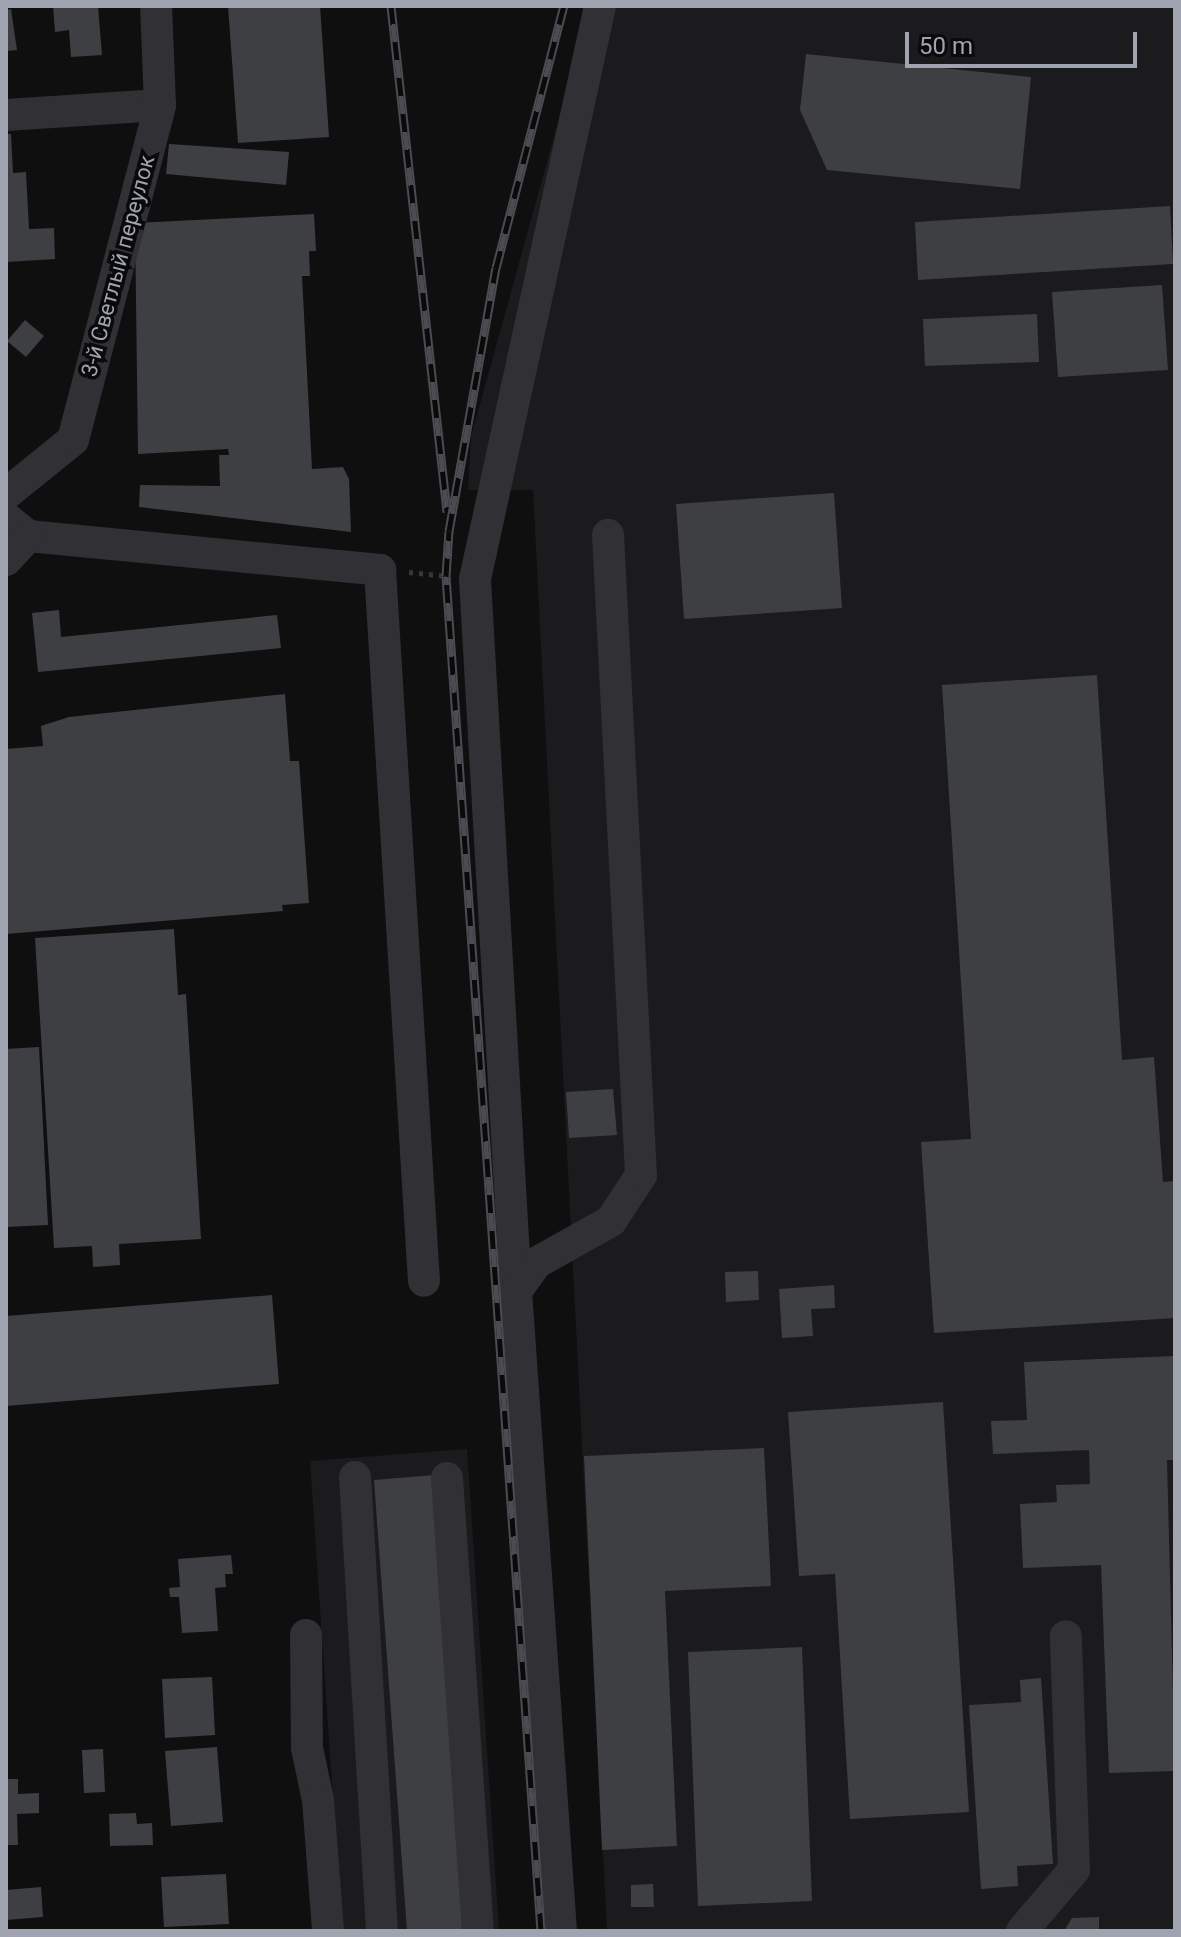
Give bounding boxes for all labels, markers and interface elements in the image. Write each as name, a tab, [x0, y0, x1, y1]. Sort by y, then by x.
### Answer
scale bar	[909, 16, 1141, 66]
text: 50 m	[919, 32, 973, 60]
street label: 3-й Светлый переулок	[76, 152, 160, 380]

